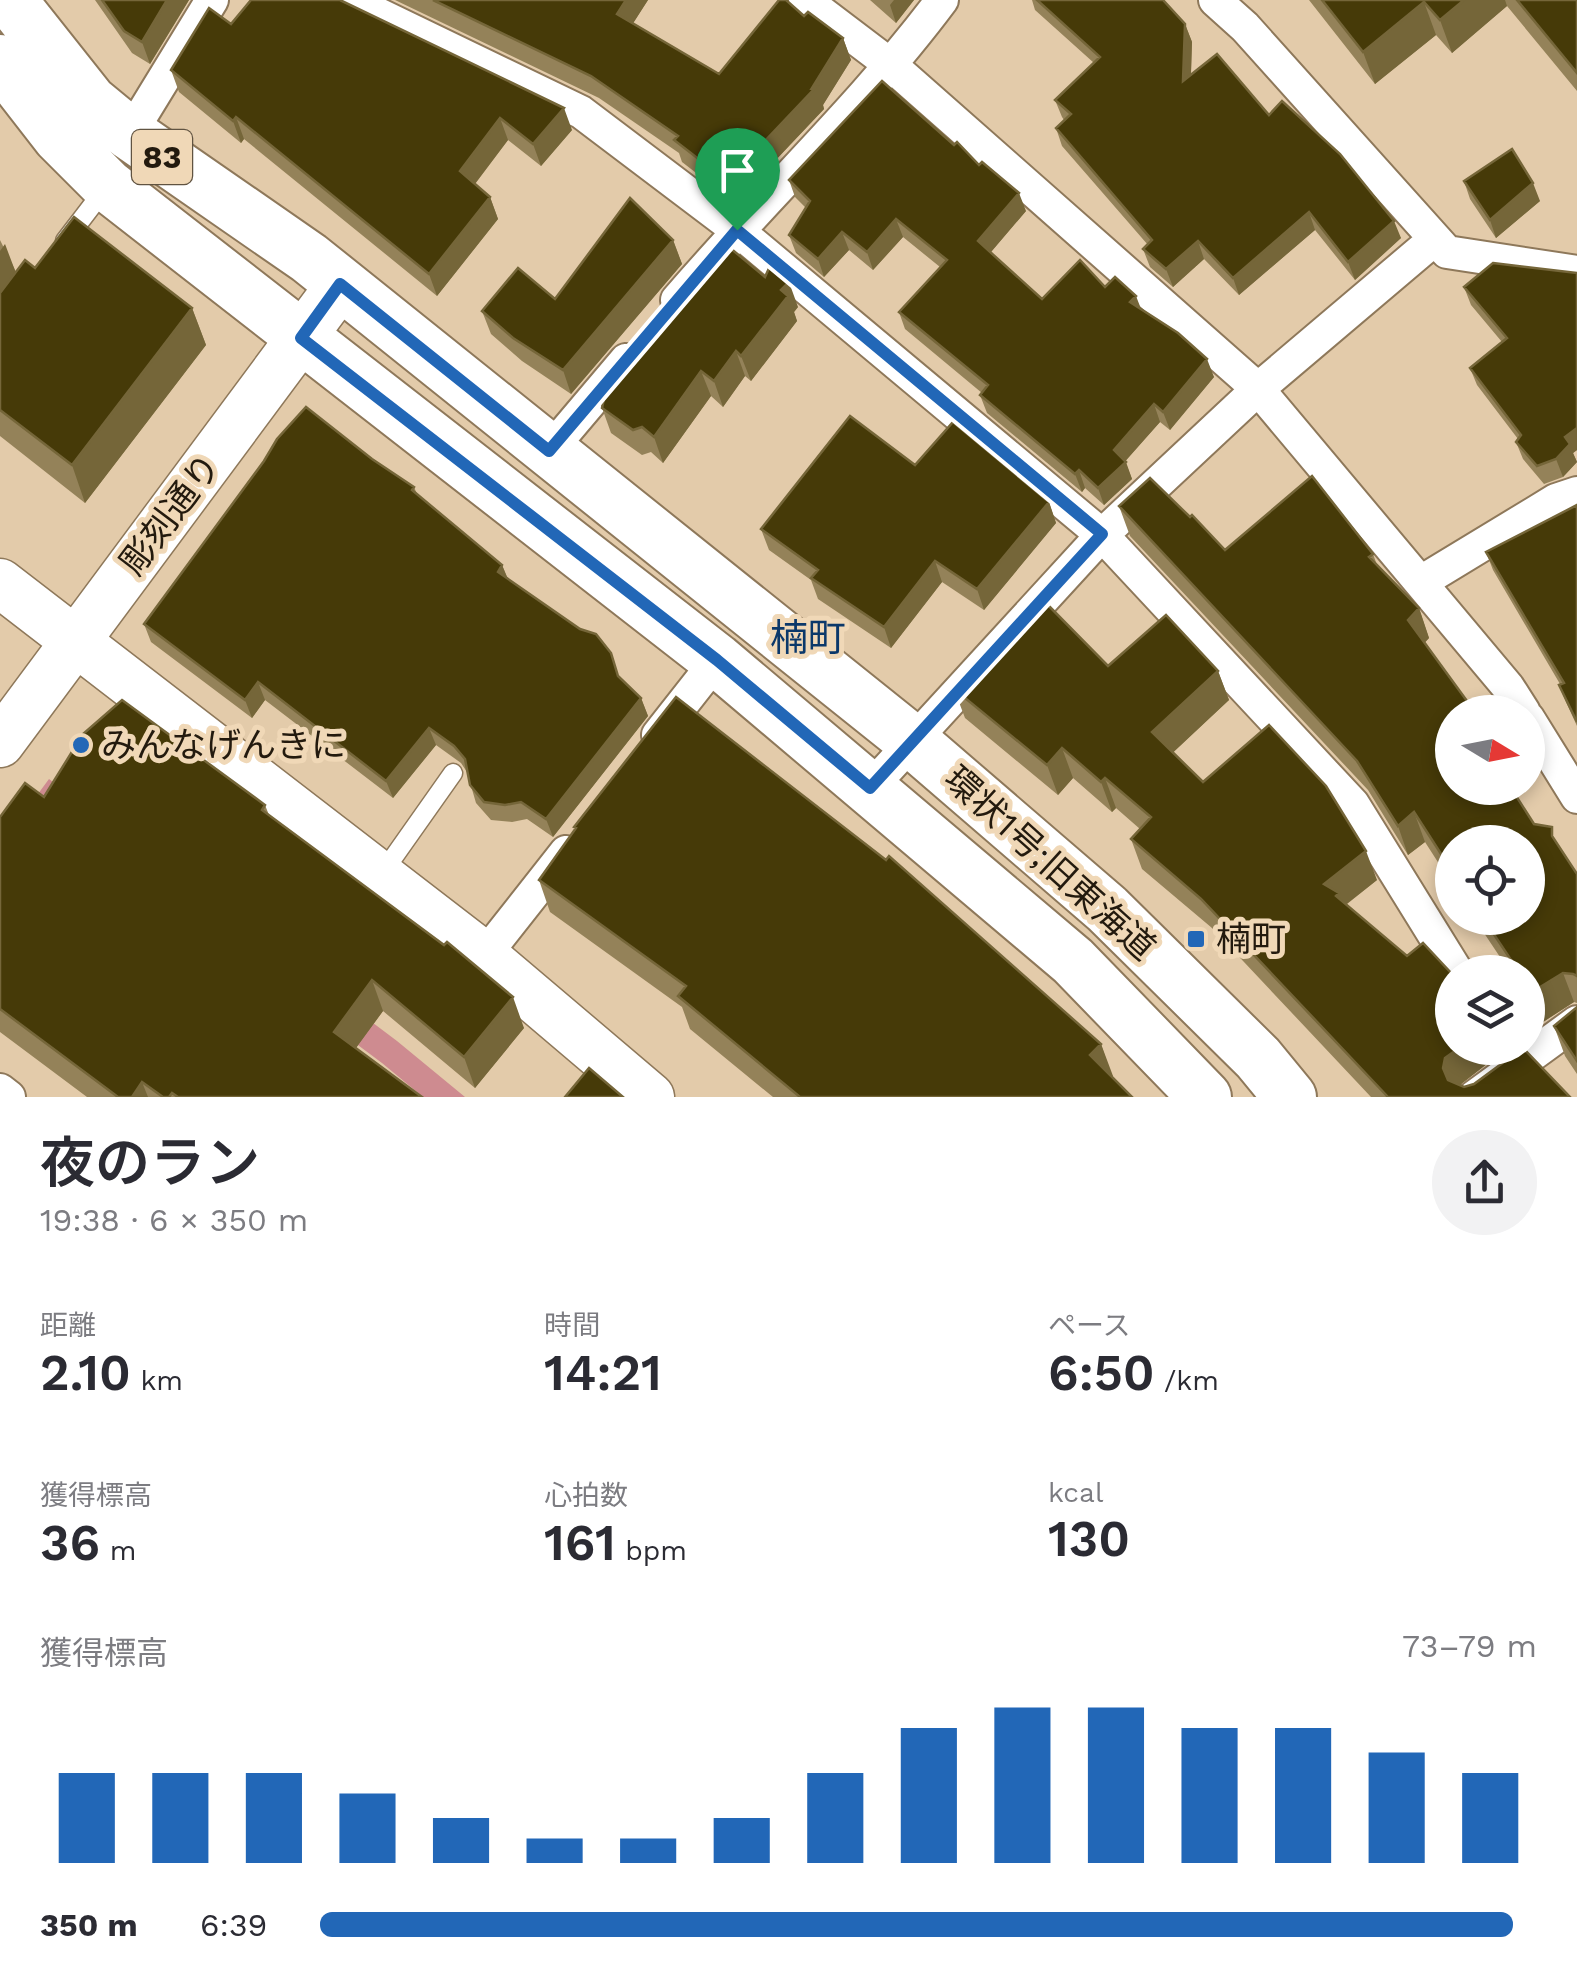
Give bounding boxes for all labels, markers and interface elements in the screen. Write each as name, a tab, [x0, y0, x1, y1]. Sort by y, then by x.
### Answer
pin	[695, 128, 780, 231]
road number: 83	[132, 130, 192, 184]
icon: arrive	[710, 143, 765, 198]
street label: 彫刻通り	[111, 445, 229, 583]
district label: 楠町	[770, 616, 846, 660]
north arrow	[1435, 695, 1545, 805]
map controls	[1435, 695, 1545, 1065]
place label: みんなげんきに	[101, 724, 346, 766]
marker: みんなげんきに	[70, 734, 92, 756]
street label: 環状1号;旧東海道	[936, 757, 1164, 969]
button: locate	[1435, 825, 1545, 935]
place label: 楠町	[1216, 918, 1286, 960]
marker: 楠町	[1185, 928, 1207, 950]
button: layers	[1435, 955, 1545, 1065]
button: share	[1432, 1130, 1537, 1235]
text: 夜のラン	[40, 1131, 260, 1195]
text: 19:38 · 6 × 350 m	[40, 1201, 308, 1239]
text: 距離	[40, 1309, 96, 1342]
text: 時間	[544, 1309, 600, 1342]
text: ペース	[1048, 1309, 1131, 1342]
text: 2.10	[40, 1343, 131, 1402]
text: 14:21	[544, 1343, 662, 1402]
text: 6:50	[1048, 1343, 1155, 1402]
text: km	[131, 1364, 183, 1397]
text: /km	[1155, 1364, 1219, 1397]
text: kcal	[1048, 1476, 1103, 1509]
text: 獲得標高	[40, 1479, 152, 1512]
text: 心拍数	[544, 1479, 628, 1512]
text: 130	[1048, 1509, 1130, 1568]
text: 36	[40, 1513, 100, 1572]
text: 161	[544, 1513, 616, 1572]
text: m	[100, 1534, 136, 1567]
text: bpm	[616, 1534, 687, 1567]
text: 73–79 m	[1402, 1627, 1537, 1665]
text: 獲得標高	[40, 1634, 168, 1672]
text: 350 m	[40, 1906, 138, 1944]
text: 6:39	[200, 1906, 267, 1944]

